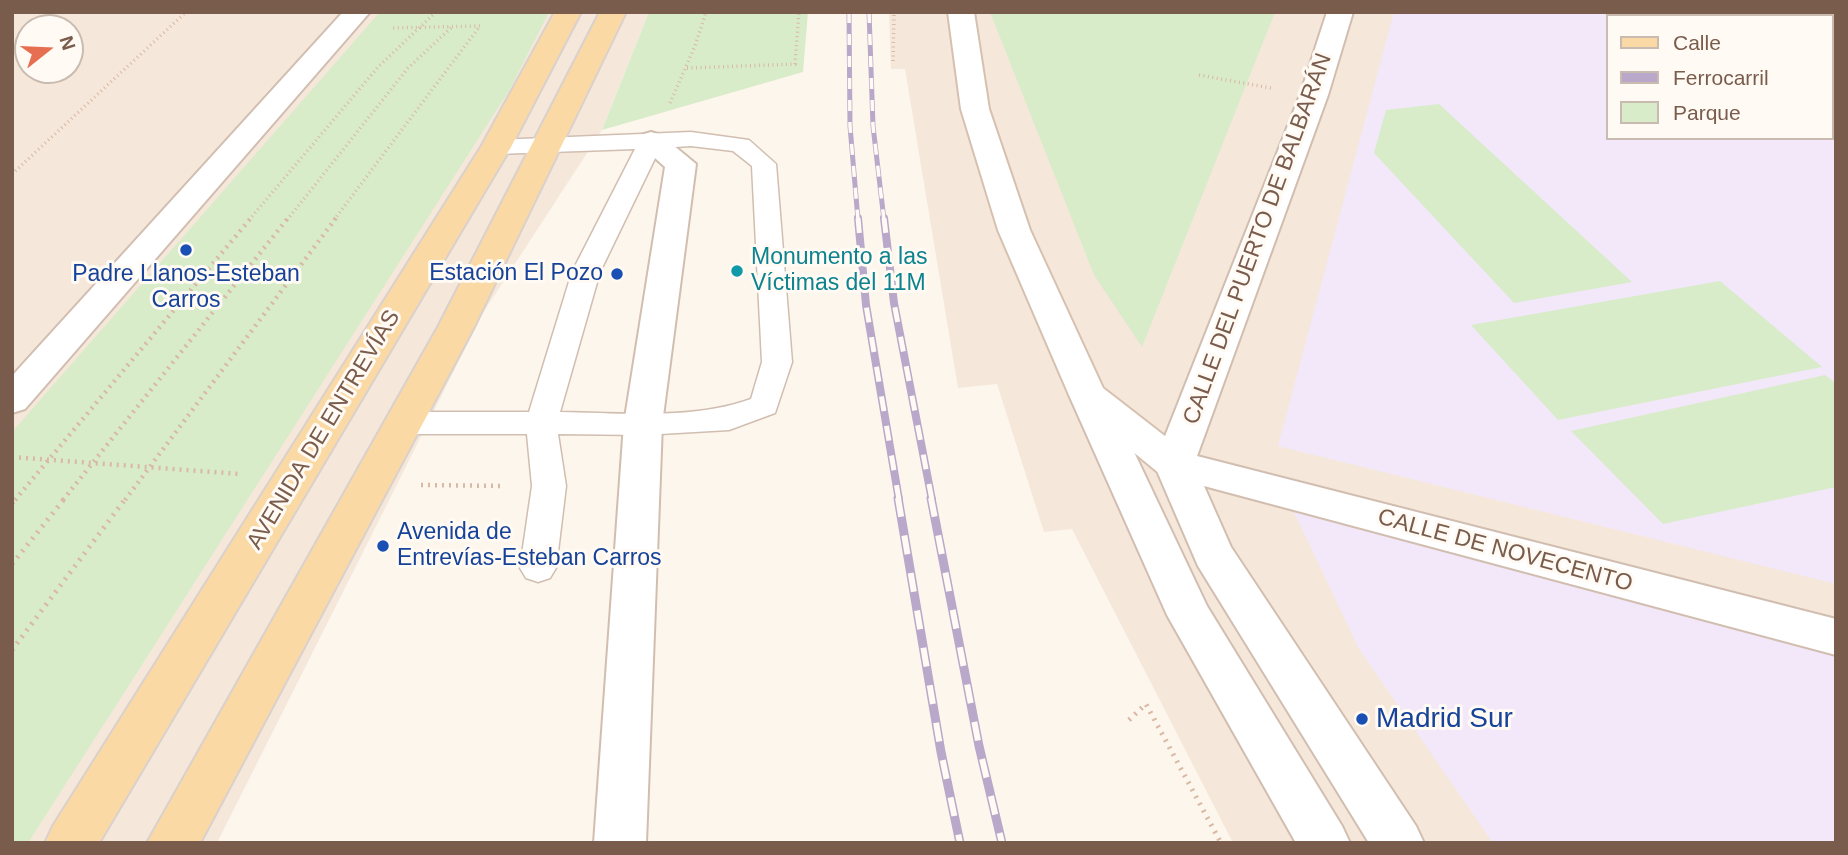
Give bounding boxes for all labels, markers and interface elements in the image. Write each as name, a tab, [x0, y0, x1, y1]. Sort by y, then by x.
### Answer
north arrow	[14, 14, 84, 84]
legend	[1606, 14, 1834, 140]
text: Calle	[1673, 31, 1721, 54]
text: N	[55, 33, 80, 53]
street label: CALLE DEL PUERTO DE BALBARÁN	[1178, 50, 1338, 428]
text: Ferrocarril	[1673, 66, 1769, 89]
text: Parque	[1673, 101, 1741, 124]
marker: Padre Llanos-Esteban Carros	[178, 242, 194, 258]
place label: Monumento a las Víctimas del 11M	[751, 244, 927, 298]
place label: Estación El Pozo	[429, 260, 603, 288]
place label: Padre Llanos-Esteban Carros	[72, 261, 300, 315]
marker: Monumento a las Víctimas del 11M	[729, 263, 745, 279]
marker: Estación El Pozo	[609, 266, 625, 282]
street label: AVENIDA DE ENTREVÍAS	[242, 305, 406, 555]
street label: CALLE DE NOVECENTO	[1374, 504, 1636, 598]
place label: Avenida de Entrevías-Esteban Carros	[397, 519, 662, 573]
marker: Avenida de Entrevías-Esteban Carros	[375, 538, 391, 554]
place label: Madrid Sur	[1376, 702, 1513, 736]
marker: Madrid Sur	[1354, 711, 1370, 727]

